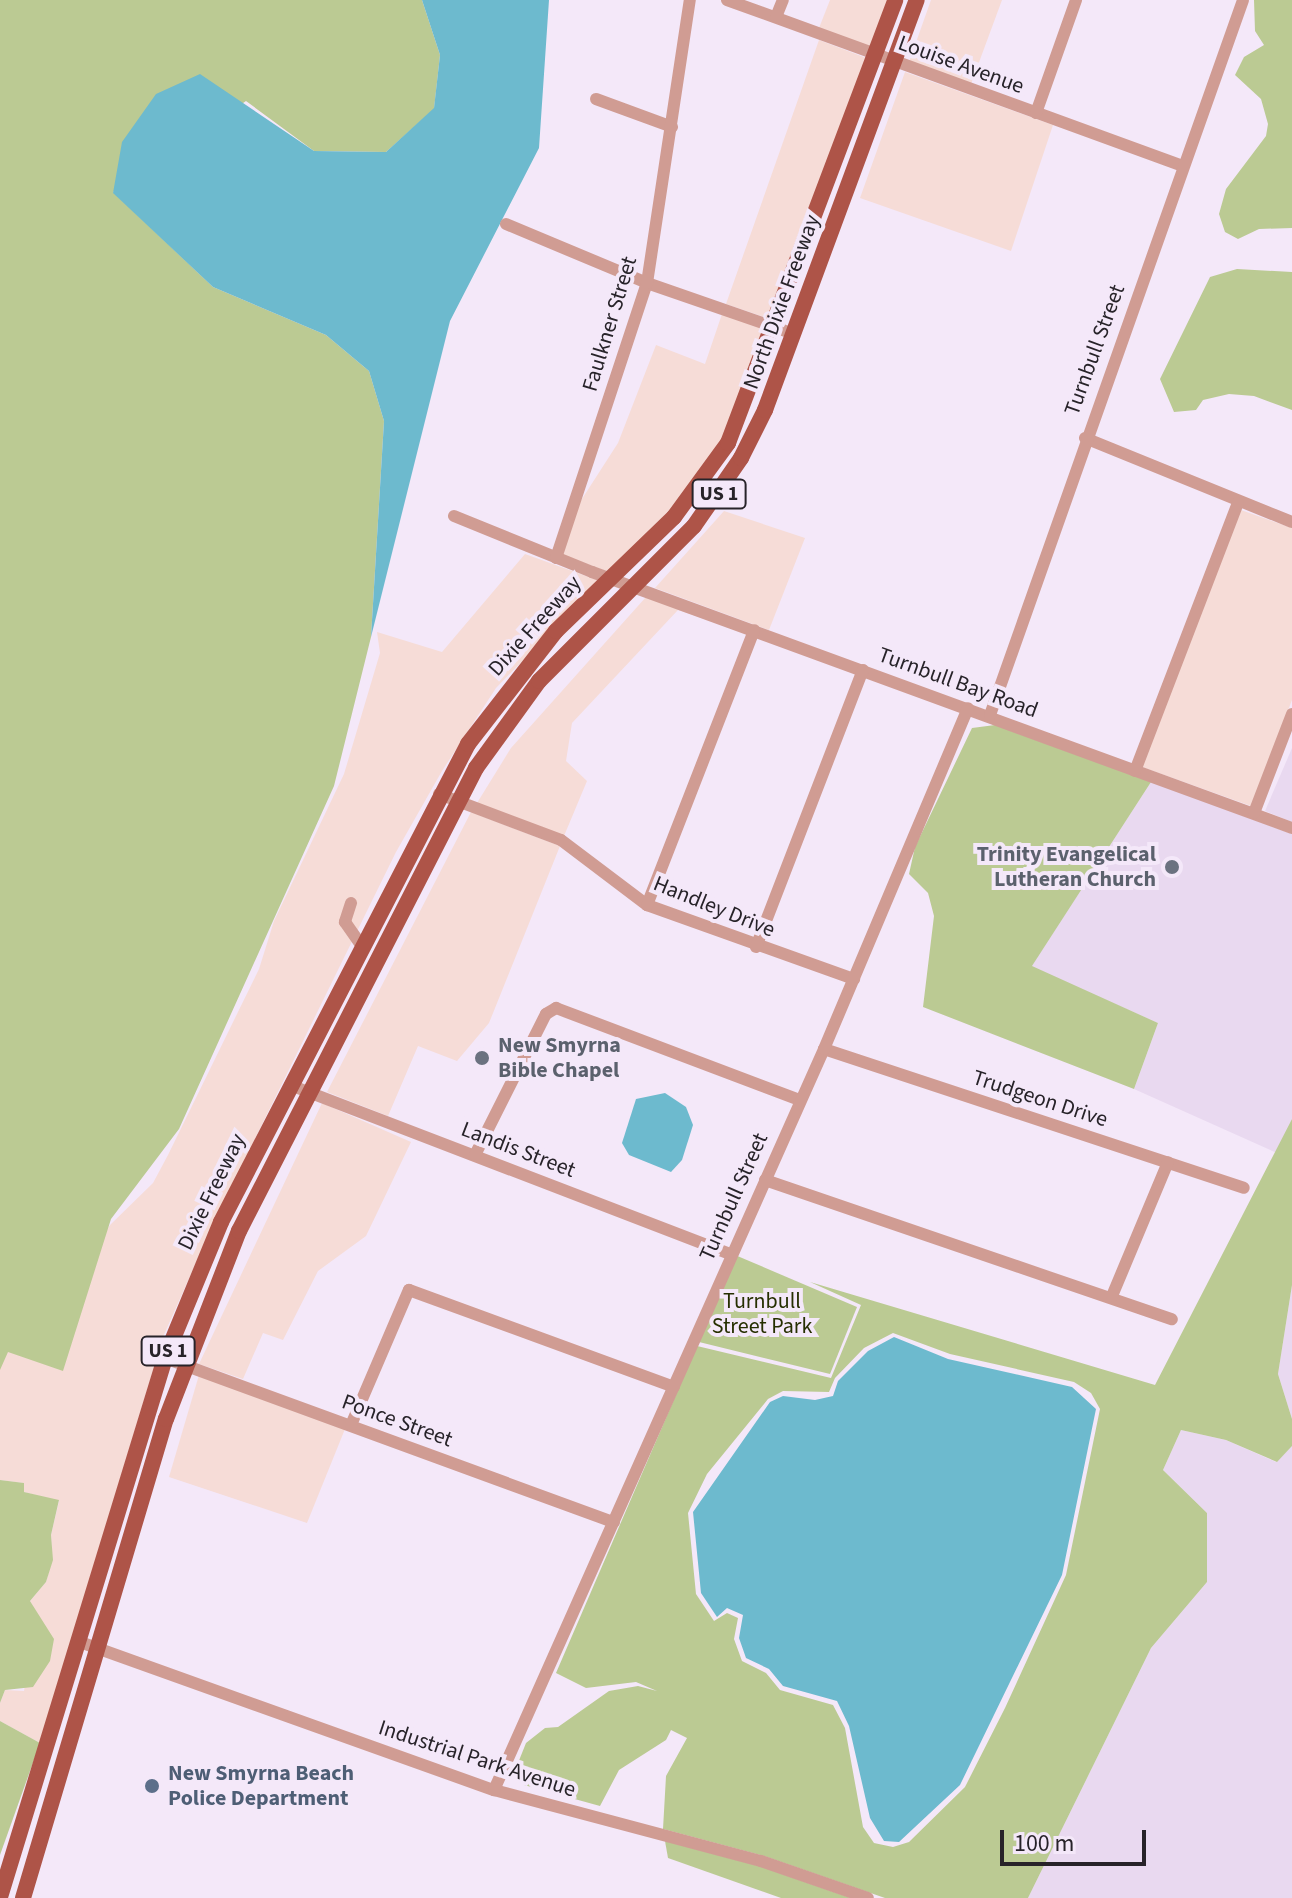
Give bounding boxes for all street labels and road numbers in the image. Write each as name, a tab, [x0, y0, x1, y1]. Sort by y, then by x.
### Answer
street label: Louise Avenue	[894, 30, 1028, 100]
street label: North Dixie Freeway	[738, 211, 826, 393]
street label: Faulkner Street	[577, 253, 643, 395]
street label: Turnbull Street	[1059, 281, 1131, 419]
road number: US 1	[691, 478, 747, 510]
street label: Dixie Freeway	[483, 570, 587, 682]
street label: Turnbull Bay Road	[875, 642, 1041, 724]
street label: Handley Drive	[649, 871, 779, 943]
street label: Trudgeon Drive	[969, 1065, 1111, 1133]
street label: Landis Street	[457, 1116, 579, 1184]
street label: Dixie Freeway	[172, 1129, 252, 1255]
street label: Turnbull Street	[694, 1129, 774, 1265]
road number: US 1	[140, 1335, 196, 1367]
street label: Ponce Street	[338, 1389, 456, 1453]
street label: Industrial Park Avenue	[375, 1715, 579, 1803]

